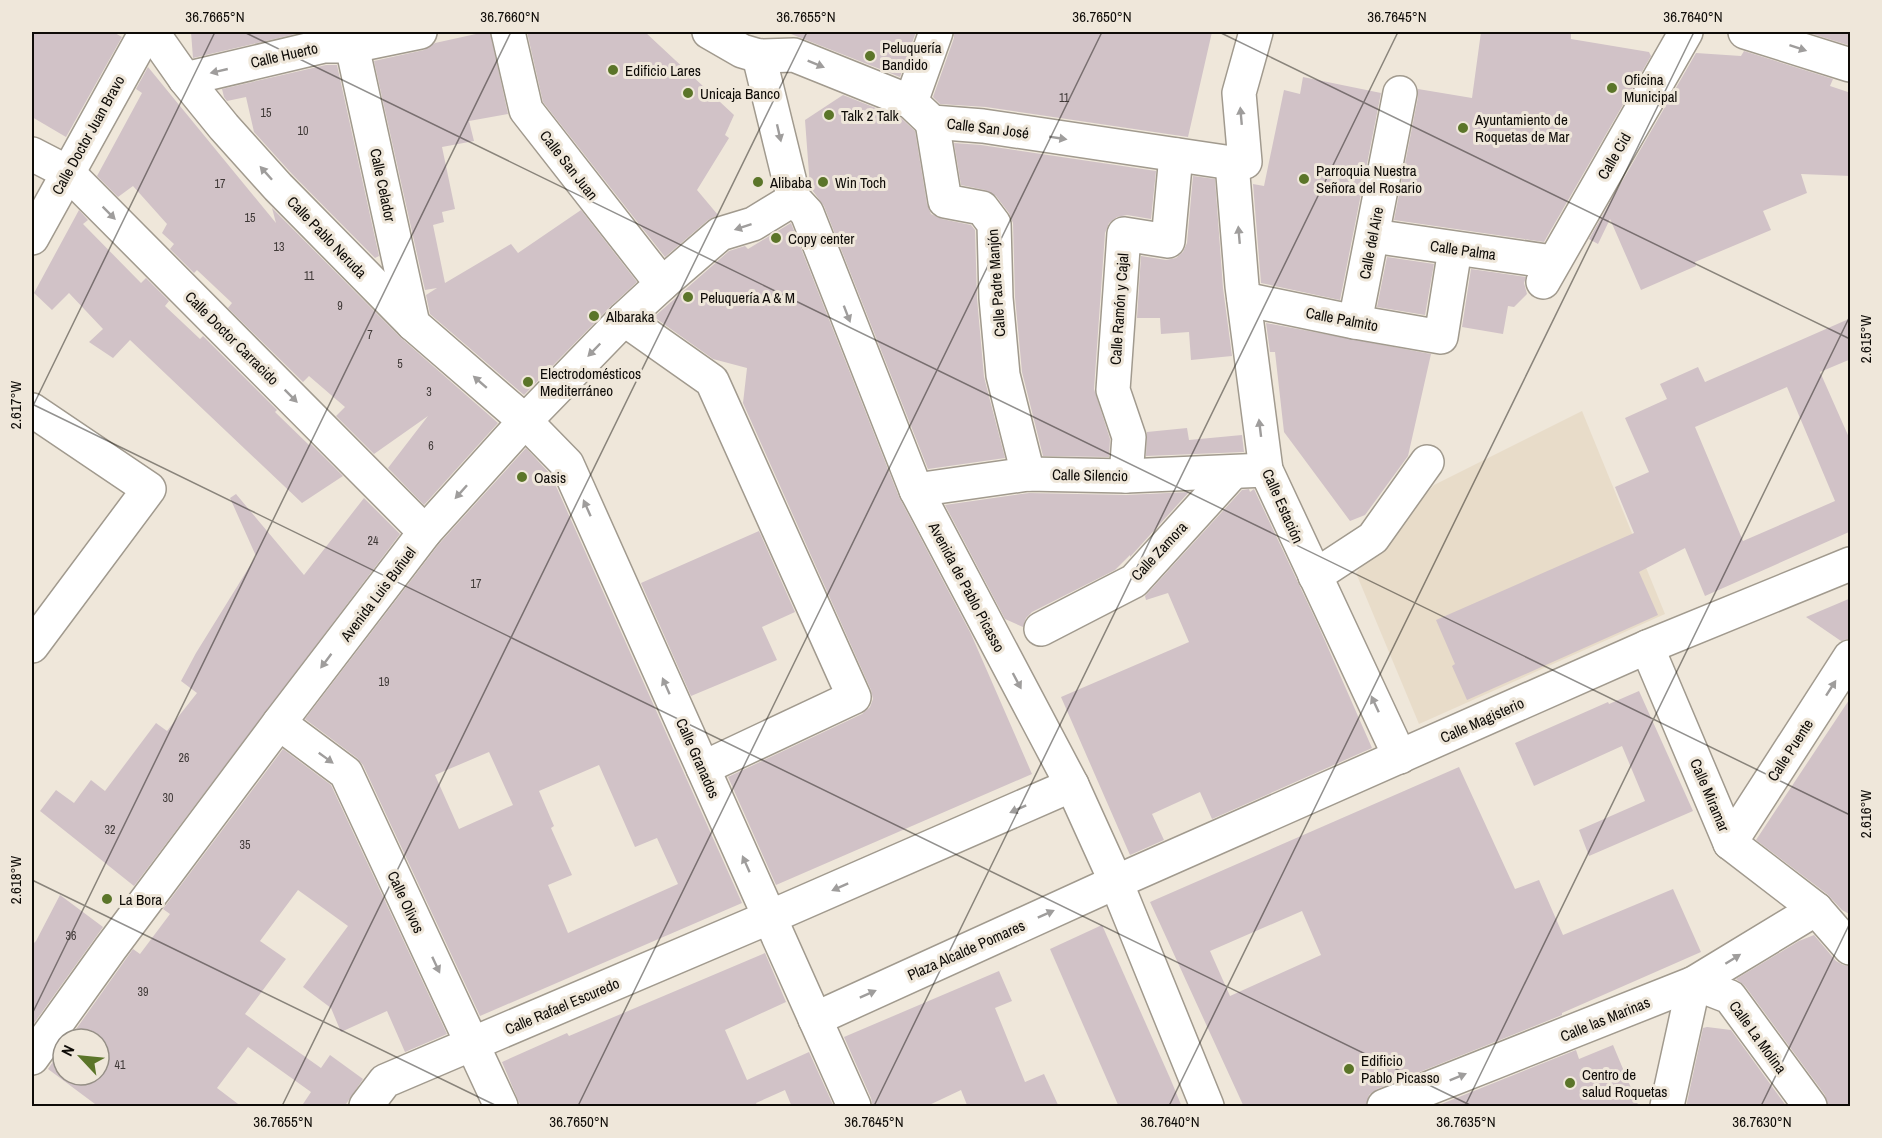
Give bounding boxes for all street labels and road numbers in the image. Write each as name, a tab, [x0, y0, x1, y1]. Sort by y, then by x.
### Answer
street label: Calle Huerto	[248, 37, 320, 73]
street label: Calle Doctor Juan Bravo	[47, 71, 130, 198]
street label: Calle San José	[946, 113, 1030, 143]
street label: Calle San Juan	[535, 126, 603, 204]
street label: Calle Cid	[1592, 129, 1636, 183]
street label: Calle Celador	[365, 146, 401, 224]
street label: Calle Pablo Neruda	[282, 191, 372, 283]
street label: Calle del Aire	[1354, 205, 1388, 281]
street label: Calle Padre Manjón	[982, 228, 1010, 338]
street label: Calle Palma	[1429, 235, 1497, 265]
street label: Calle Ramón y Cajal	[1105, 252, 1133, 366]
street label: Calle Doctor Carracido	[180, 286, 284, 390]
street label: Calle Palmito	[1304, 302, 1380, 336]
street label: Calle Silencio	[1052, 464, 1128, 486]
street label: Calle Estación	[1257, 466, 1309, 546]
street label: Calle Zamora	[1126, 517, 1192, 585]
street label: Avenida de Pablo Picasso	[923, 518, 1010, 656]
street label: Avenida Luis Buñuel	[335, 542, 420, 646]
street label: Calle Magisterio	[1437, 692, 1527, 748]
street label: Calle Granados	[671, 715, 725, 801]
street label: Calle Puente	[1762, 715, 1818, 785]
street label: Calle Miramar	[1685, 755, 1735, 835]
street label: Calle Olivos	[382, 868, 430, 936]
street label: Plaza Alcalde Pomares	[904, 915, 1028, 985]
street label: Calle Rafael Escuredo	[502, 972, 623, 1040]
street label: Calle las Marinas	[1557, 991, 1653, 1047]
street label: Calle La Molina	[1724, 996, 1792, 1078]

